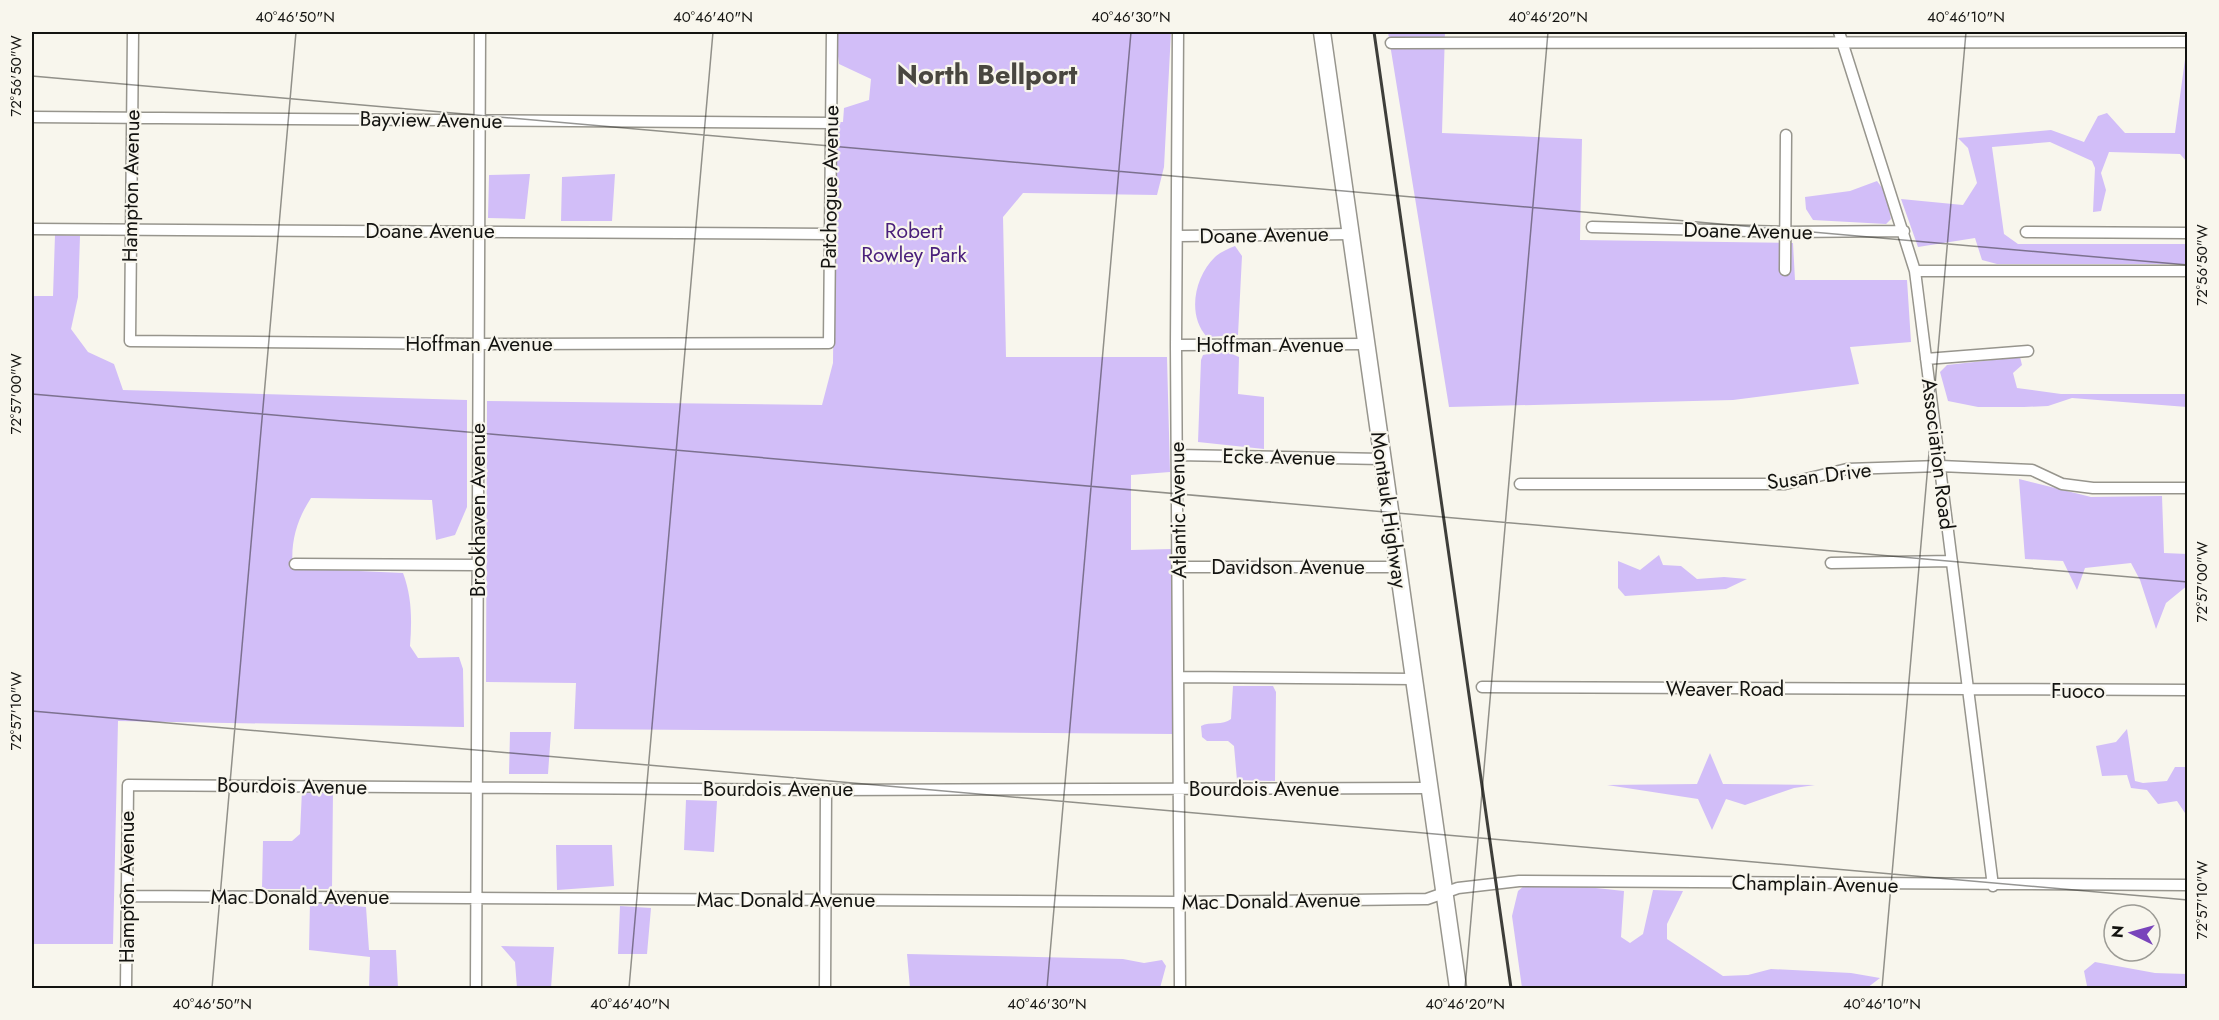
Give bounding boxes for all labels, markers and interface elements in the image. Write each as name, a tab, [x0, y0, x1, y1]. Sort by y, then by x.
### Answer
text: 40°46'50"N	[255, 6, 335, 28]
text: 40°46'40"N	[673, 6, 753, 28]
text: 40°46'30"N	[1091, 6, 1171, 28]
text: 40°46'20"N	[1508, 6, 1588, 28]
text: 40°46'10"N	[1927, 6, 2005, 28]
text: 72°56'50"W	[5, 35, 27, 117]
district label: North Bellport	[897, 55, 1078, 94]
street label: Bayview Avenue	[359, 104, 503, 136]
street label: Patchogue Avenue	[814, 105, 846, 269]
street label: Hampton Avenue	[115, 109, 147, 263]
street label: Doane Avenue	[1683, 215, 1813, 247]
street label: Doane Avenue	[365, 216, 495, 246]
park label: Robert Rowley Park	[861, 216, 968, 270]
street label: Doane Avenue	[1199, 219, 1329, 251]
text: 72°56'50"W	[2191, 224, 2213, 306]
street label: Hoffman Avenue	[405, 329, 553, 359]
street label: Hoffman Avenue	[1196, 330, 1344, 360]
text: 72°57'00"W	[5, 353, 27, 435]
street label: Association Road	[1914, 377, 1962, 531]
street label: Brookhaven Avenue	[463, 423, 493, 597]
street label: Montauk Highway	[1363, 430, 1415, 591]
street label: Atlantic Avenue	[1162, 441, 1194, 579]
street label: Ecke Avenue	[1222, 441, 1336, 473]
street label: Susan Drive	[1765, 455, 1873, 497]
text: 72°57'00"W	[2191, 541, 2213, 623]
street label: Davidson Avenue	[1211, 552, 1365, 582]
text: 72°57'10"W	[5, 671, 27, 750]
street label: Weaver Road	[1666, 674, 1784, 704]
street label: Fuoco	[2051, 676, 2105, 706]
street label: Bourdois Avenue	[216, 770, 368, 802]
street label: Bourdois Avenue	[703, 774, 853, 804]
street label: Bourdois Avenue	[1189, 774, 1339, 804]
street label: Hampton Avenue	[112, 810, 142, 963]
text: 72°57'10"W	[2191, 860, 2213, 939]
street label: Champlain Avenue	[1731, 868, 1899, 900]
street label: Mac Donald Avenue	[211, 882, 390, 912]
street label: Mac Donald Avenue	[1181, 884, 1361, 918]
street label: Mac Donald Avenue	[697, 885, 876, 915]
north arrow	[2102, 903, 2162, 963]
text: N	[2106, 924, 2130, 939]
text: 40°46'50"N	[172, 993, 252, 1015]
text: 40°46'40"N	[590, 993, 670, 1015]
text: 40°46'30"N	[1007, 993, 1087, 1015]
text: 40°46'20"N	[1425, 993, 1505, 1015]
text: 40°46'10"N	[1843, 993, 1921, 1015]

